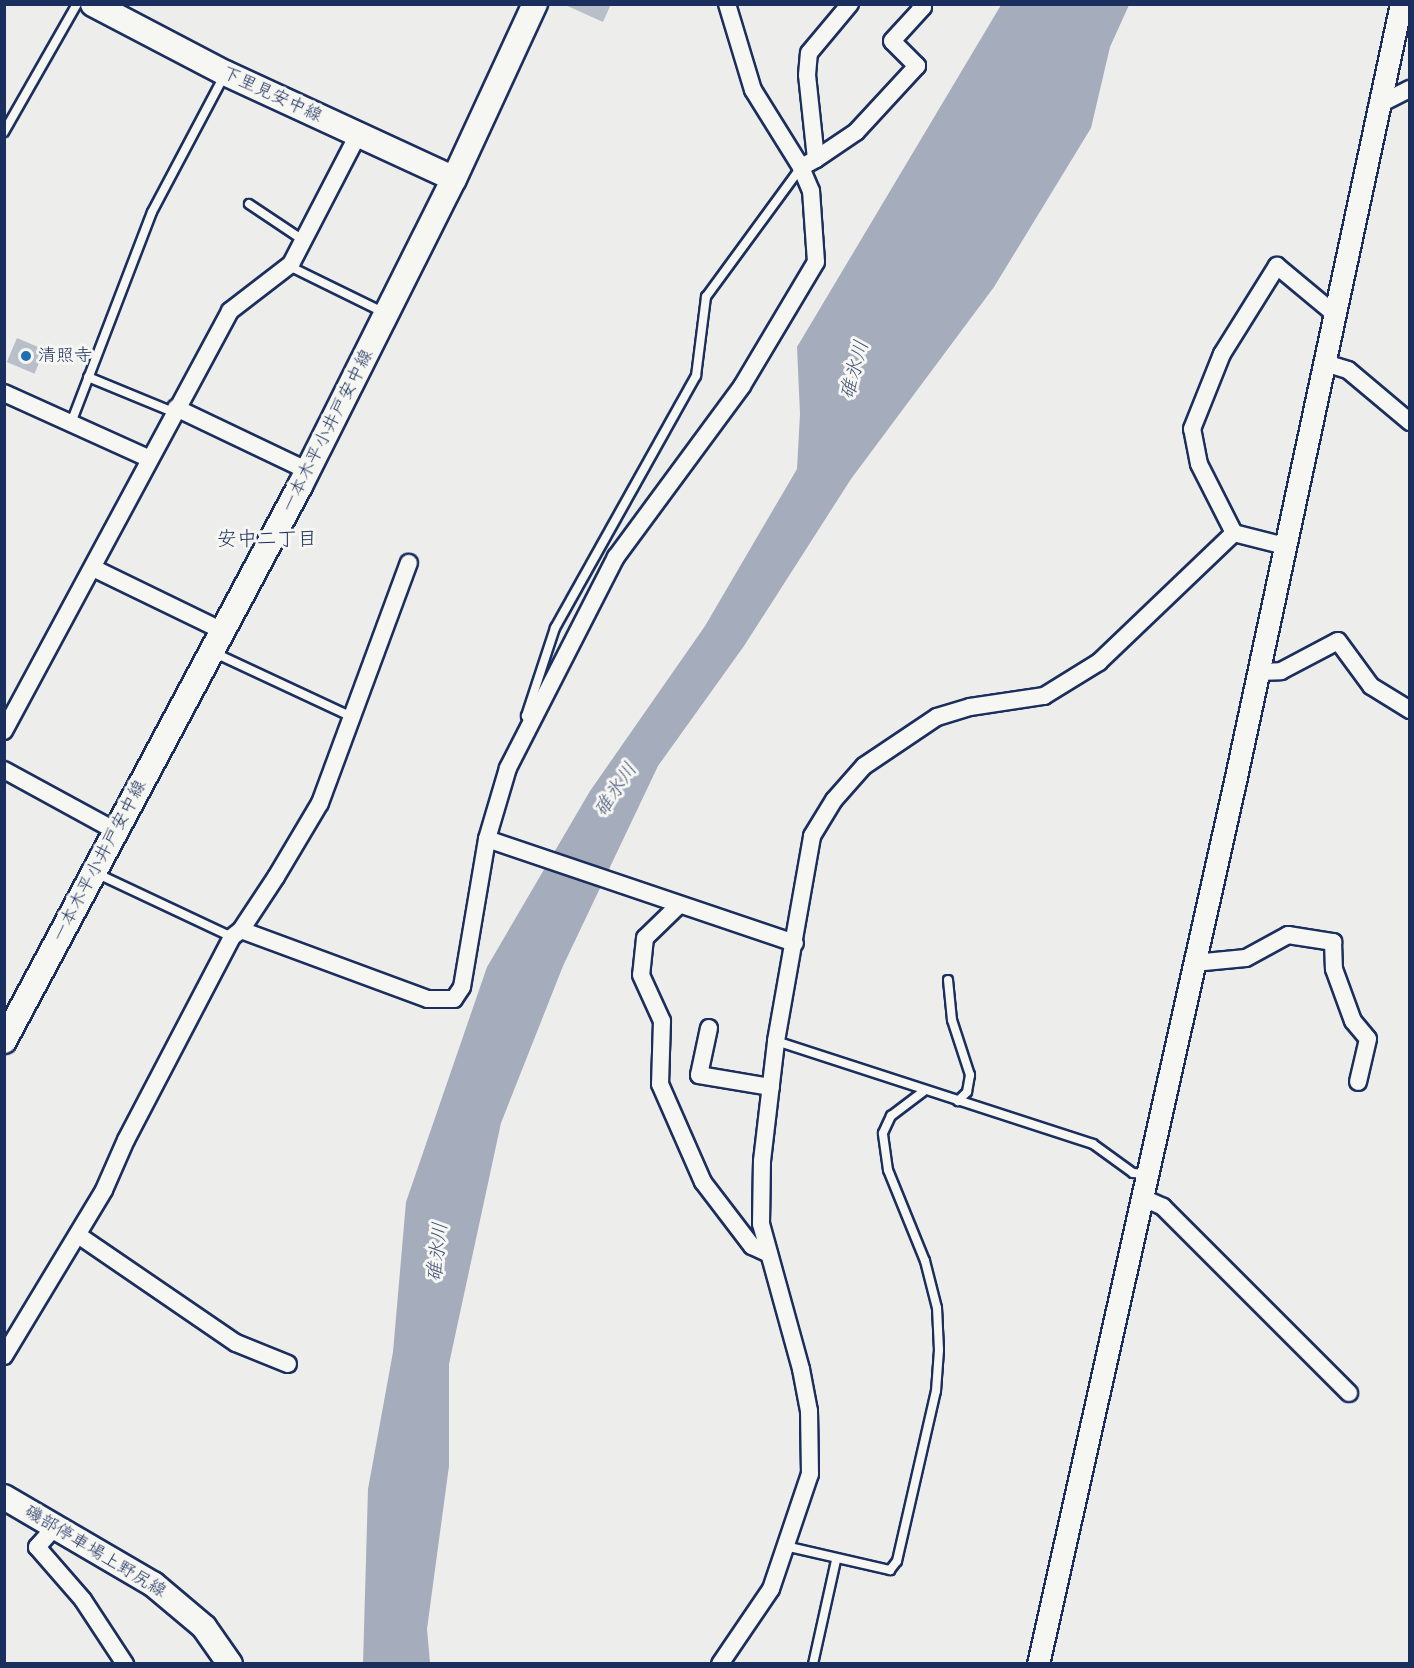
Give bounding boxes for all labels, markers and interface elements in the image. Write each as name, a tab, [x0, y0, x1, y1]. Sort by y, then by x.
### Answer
street label: 下里見安中線	[218, 62, 326, 128]
water label: 碓氷川	[836, 338, 874, 402]
place label: 清照寺	[38, 345, 92, 367]
street label: 一本木平小井戸安中線	[278, 346, 378, 516]
marker: 清照寺	[19, 349, 33, 363]
district label: 安中二丁目	[217, 527, 317, 551]
water label: 碓氷川	[589, 758, 643, 822]
street label: 一本木平小井戸安中線	[48, 776, 152, 946]
water label: 碓氷川	[423, 1221, 453, 1283]
street label: 磯部停車場上野尻線	[20, 1501, 170, 1603]

